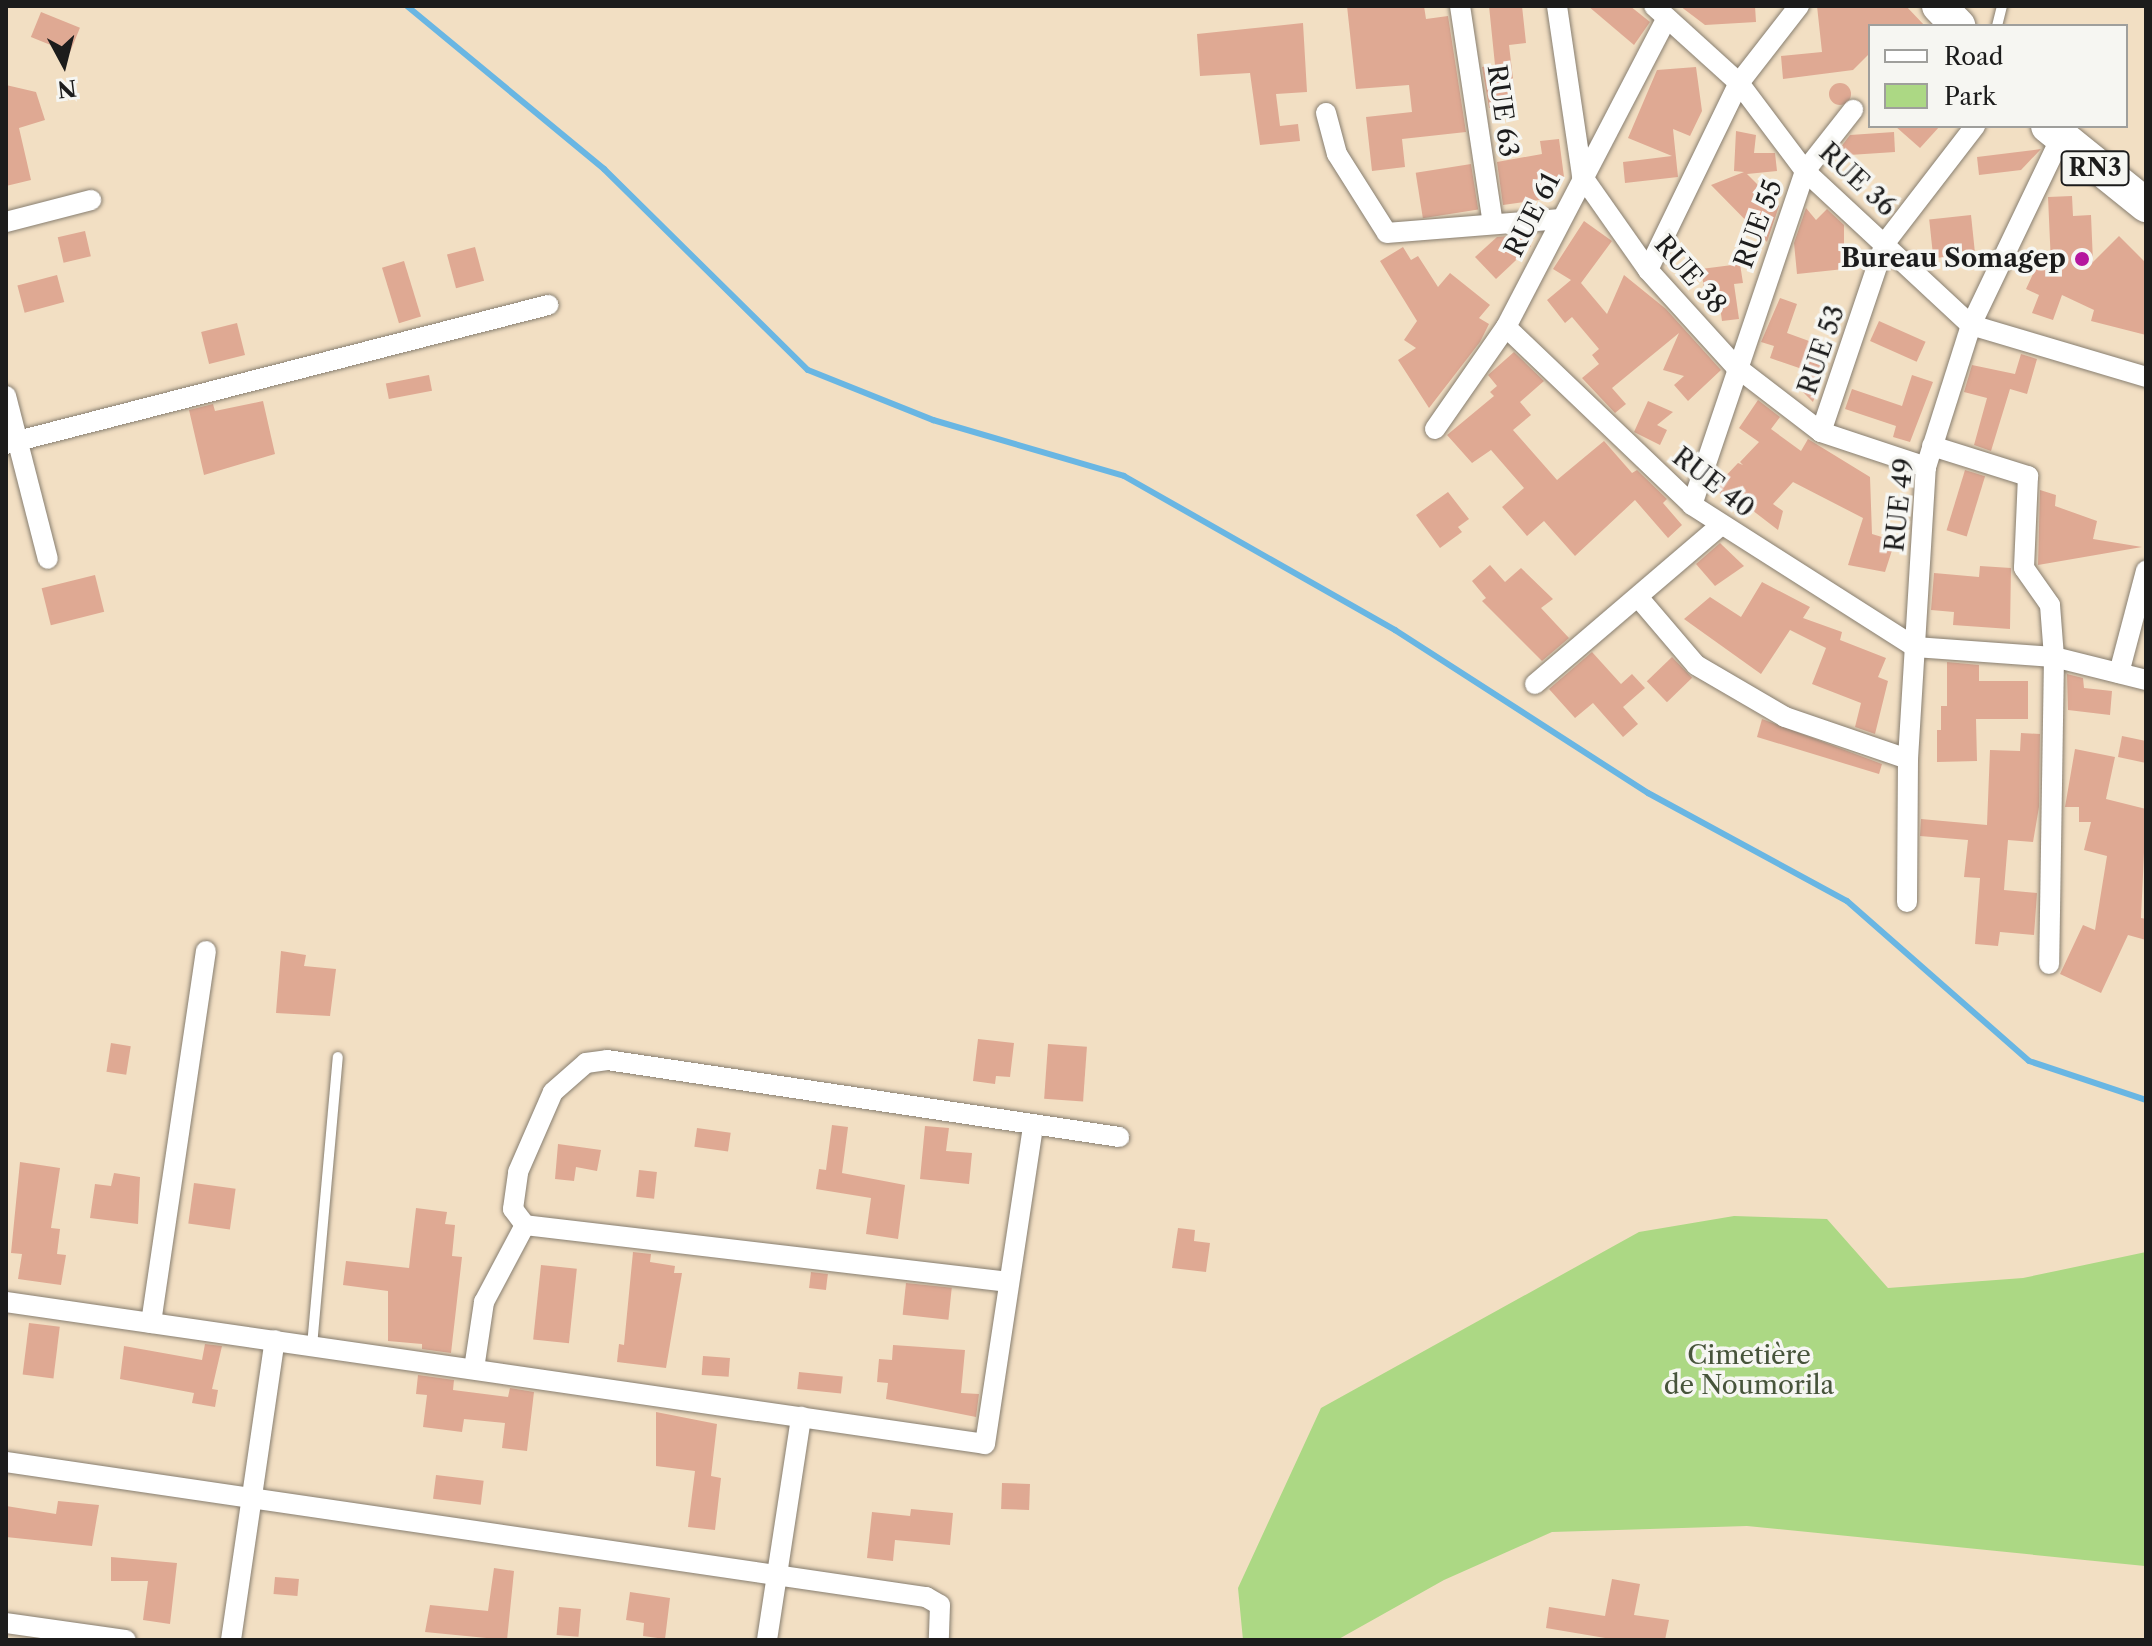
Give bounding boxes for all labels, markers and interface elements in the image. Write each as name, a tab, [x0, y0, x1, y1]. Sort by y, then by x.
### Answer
north arrow	[24, 24, 104, 104]
legend	[1868, 24, 2128, 128]
text: Road	[1944, 42, 2003, 71]
street label: RUE 63	[1480, 63, 1524, 159]
text: N	[56, 74, 78, 103]
text: Park	[1944, 82, 1996, 111]
street label: RUE 36	[1812, 137, 1902, 223]
road number: RN3	[2059, 148, 2131, 188]
street label: RUE 61	[1499, 168, 1567, 262]
street label: RUE 55	[1729, 176, 1789, 272]
street label: RUE 38	[1648, 230, 1732, 320]
place label: Bureau Somagep	[1841, 243, 2066, 275]
marker: Bureau Somagep	[2073, 250, 2091, 268]
street label: RUE 53	[1792, 301, 1852, 399]
street label: RUE 40	[1666, 441, 1760, 525]
street label: RUE 49	[1880, 457, 1920, 553]
park label: Cimetière de Noumorila	[1664, 1340, 1834, 1402]

